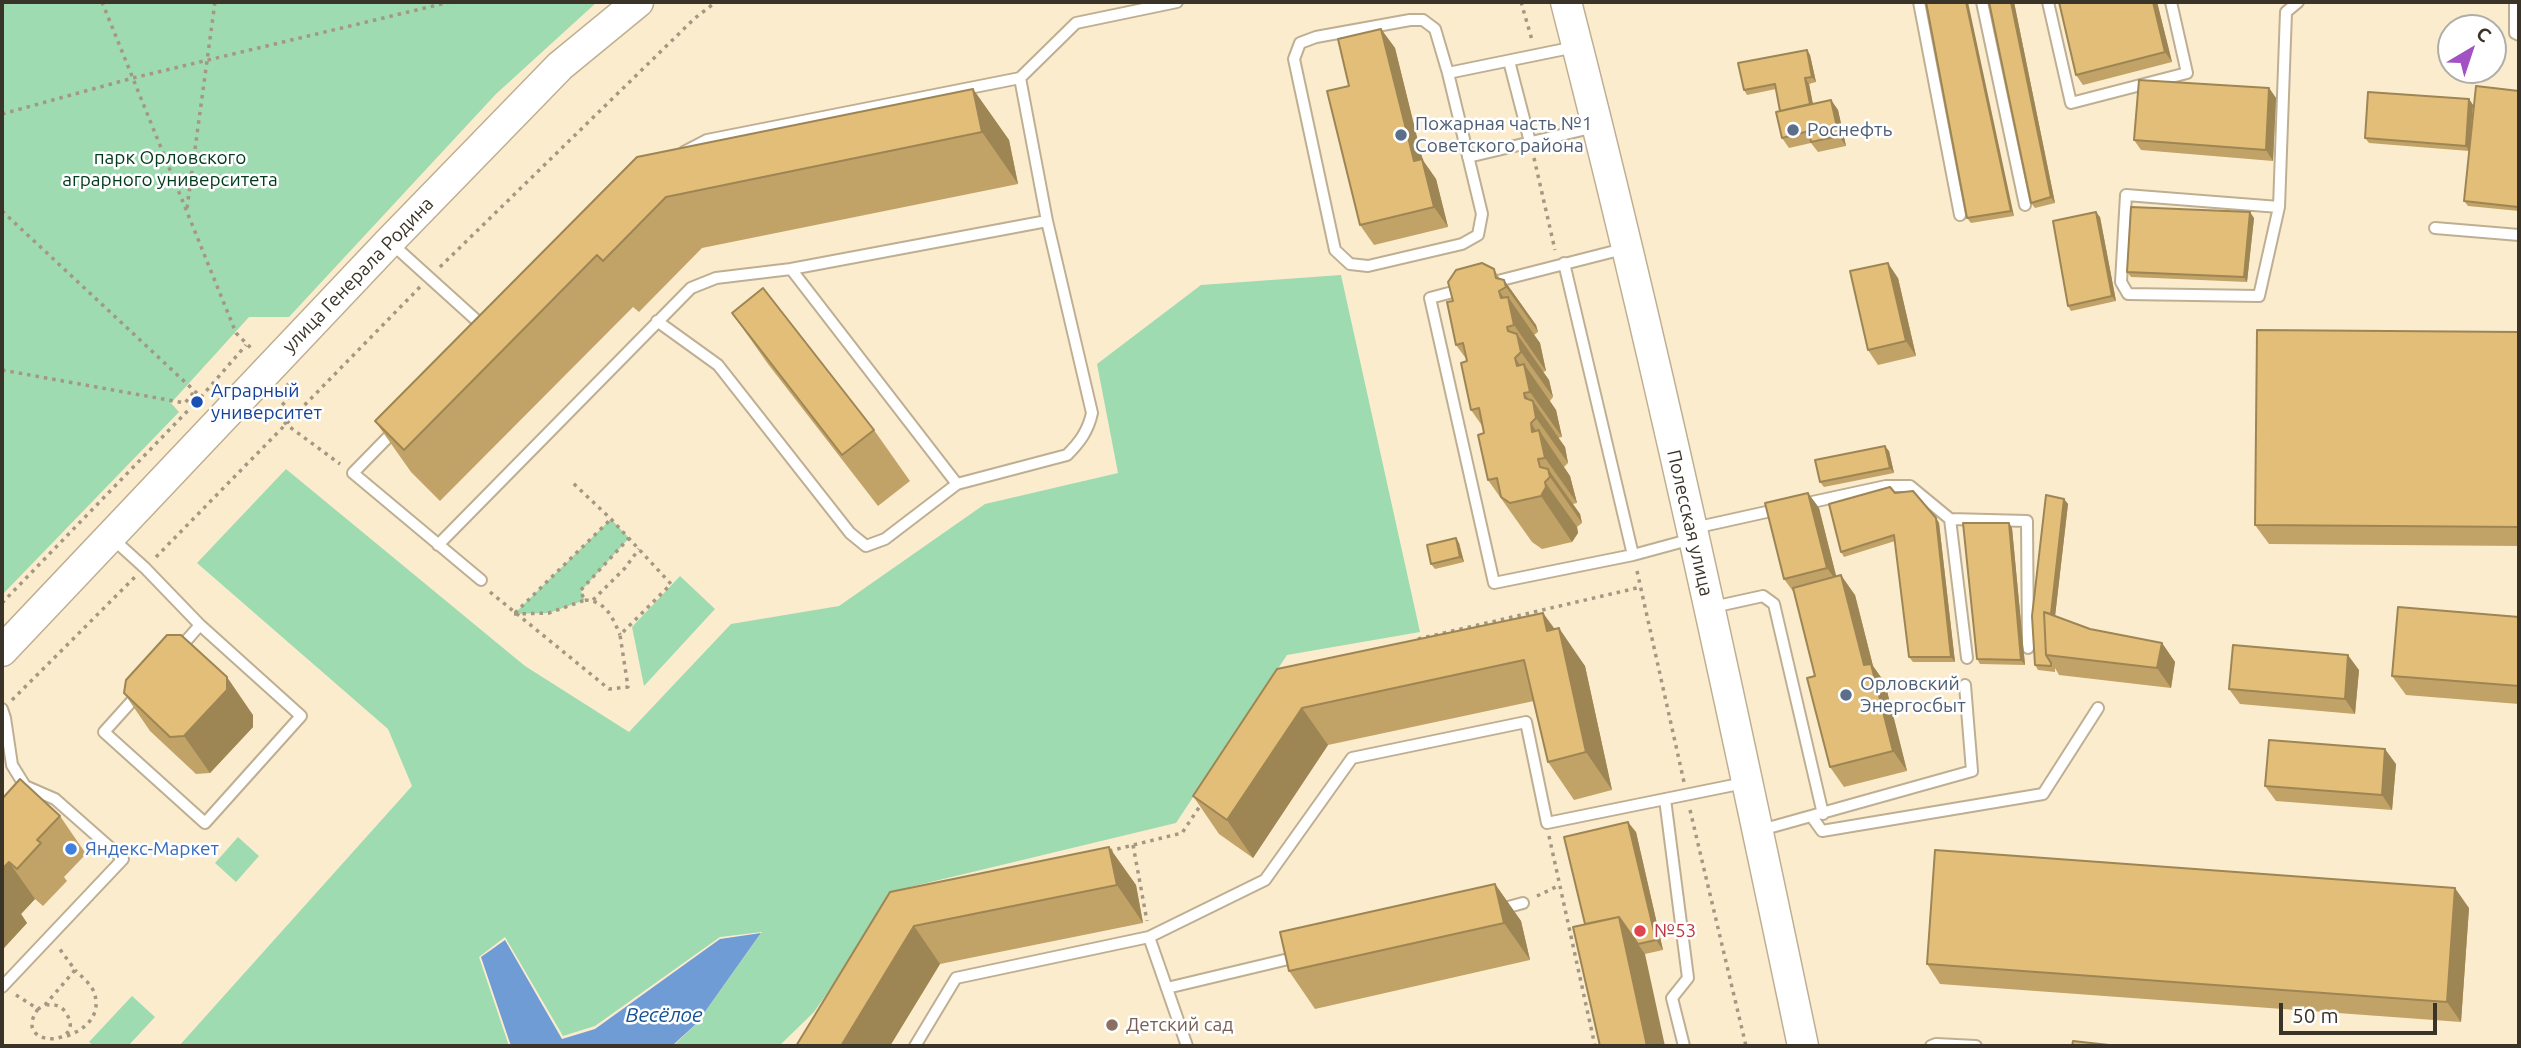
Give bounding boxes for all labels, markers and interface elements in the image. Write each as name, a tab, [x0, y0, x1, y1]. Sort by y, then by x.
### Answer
north arrow	[2437, 14, 2507, 84]
text: С	[2472, 22, 2496, 47]
place label: Пожарная часть №1 Советского района	[1415, 113, 1592, 157]
place label: Роснефть	[1807, 119, 1892, 141]
marker: Роснефть	[1785, 122, 1801, 138]
marker: Пожарная часть №1 Советского района	[1393, 127, 1409, 143]
park label: парк Орловского аграрного университета	[62, 147, 278, 191]
street label: улица Генерала Родина	[278, 192, 438, 358]
place label: Аграрный университет	[211, 380, 322, 424]
marker: Аграрный университет	[189, 394, 205, 410]
street label: Полесская улица	[1662, 448, 1718, 598]
place label: Орловский Энергосбыт	[1860, 673, 1966, 717]
marker: Орловский Энергосбыт	[1838, 687, 1854, 703]
place label: Яндекс-Маркет	[85, 838, 219, 860]
marker: Яндекс-Маркет	[63, 841, 79, 857]
place label: №53	[1654, 920, 1696, 942]
marker: №53	[1632, 923, 1648, 939]
scale bar	[2283, 988, 2440, 1032]
water label: Весёлое	[625, 1002, 703, 1028]
text: 50 m	[2292, 1003, 2339, 1027]
place label: Детский сад	[1126, 1014, 1233, 1036]
marker: Детский сад	[1104, 1017, 1120, 1033]

